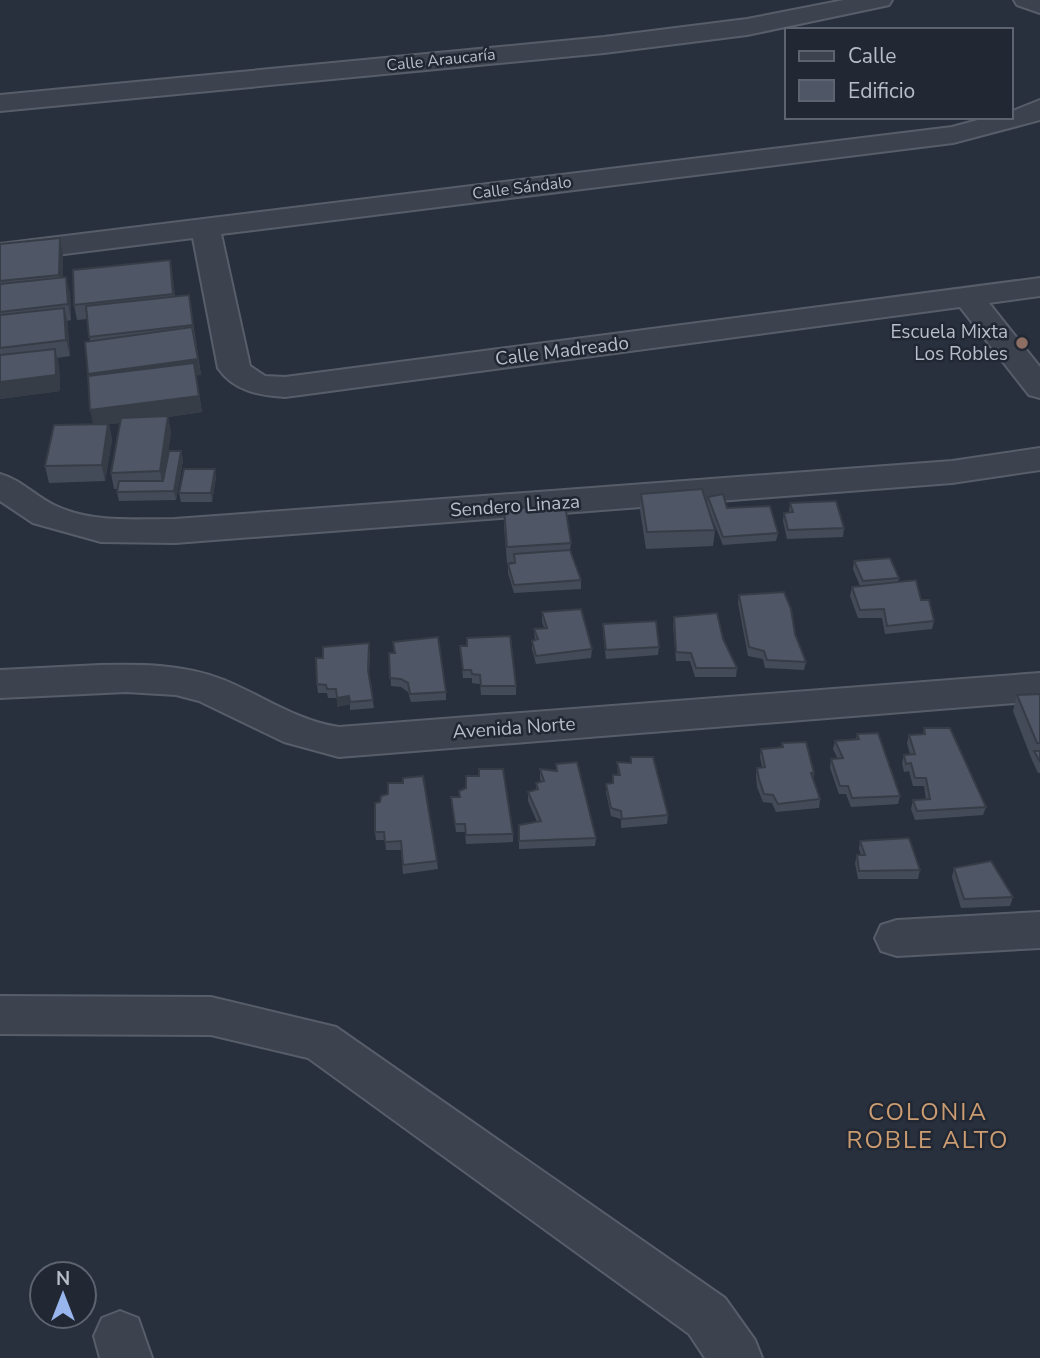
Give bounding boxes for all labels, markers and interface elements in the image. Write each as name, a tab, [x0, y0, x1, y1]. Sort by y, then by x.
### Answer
legend	[785, 28, 1012, 119]
text: Calle	[848, 42, 896, 70]
street label: Calle Araucaría	[385, 43, 497, 77]
text: Edificio	[848, 77, 915, 105]
street label: Calle Sándalo	[471, 171, 573, 205]
place label: Escuela Mixta Los Robles	[890, 319, 1008, 367]
street label: Calle Madreado	[494, 330, 630, 372]
marker: Escuela Mixta Los Robles	[1014, 335, 1030, 351]
street label: Sendero Linaza	[449, 488, 581, 524]
street label: Avenida Norte	[452, 711, 576, 745]
district label: COLONIA ROBLE ALTO	[846, 1096, 1010, 1156]
north arrow	[28, 1260, 98, 1330]
text: N	[56, 1266, 70, 1292]

